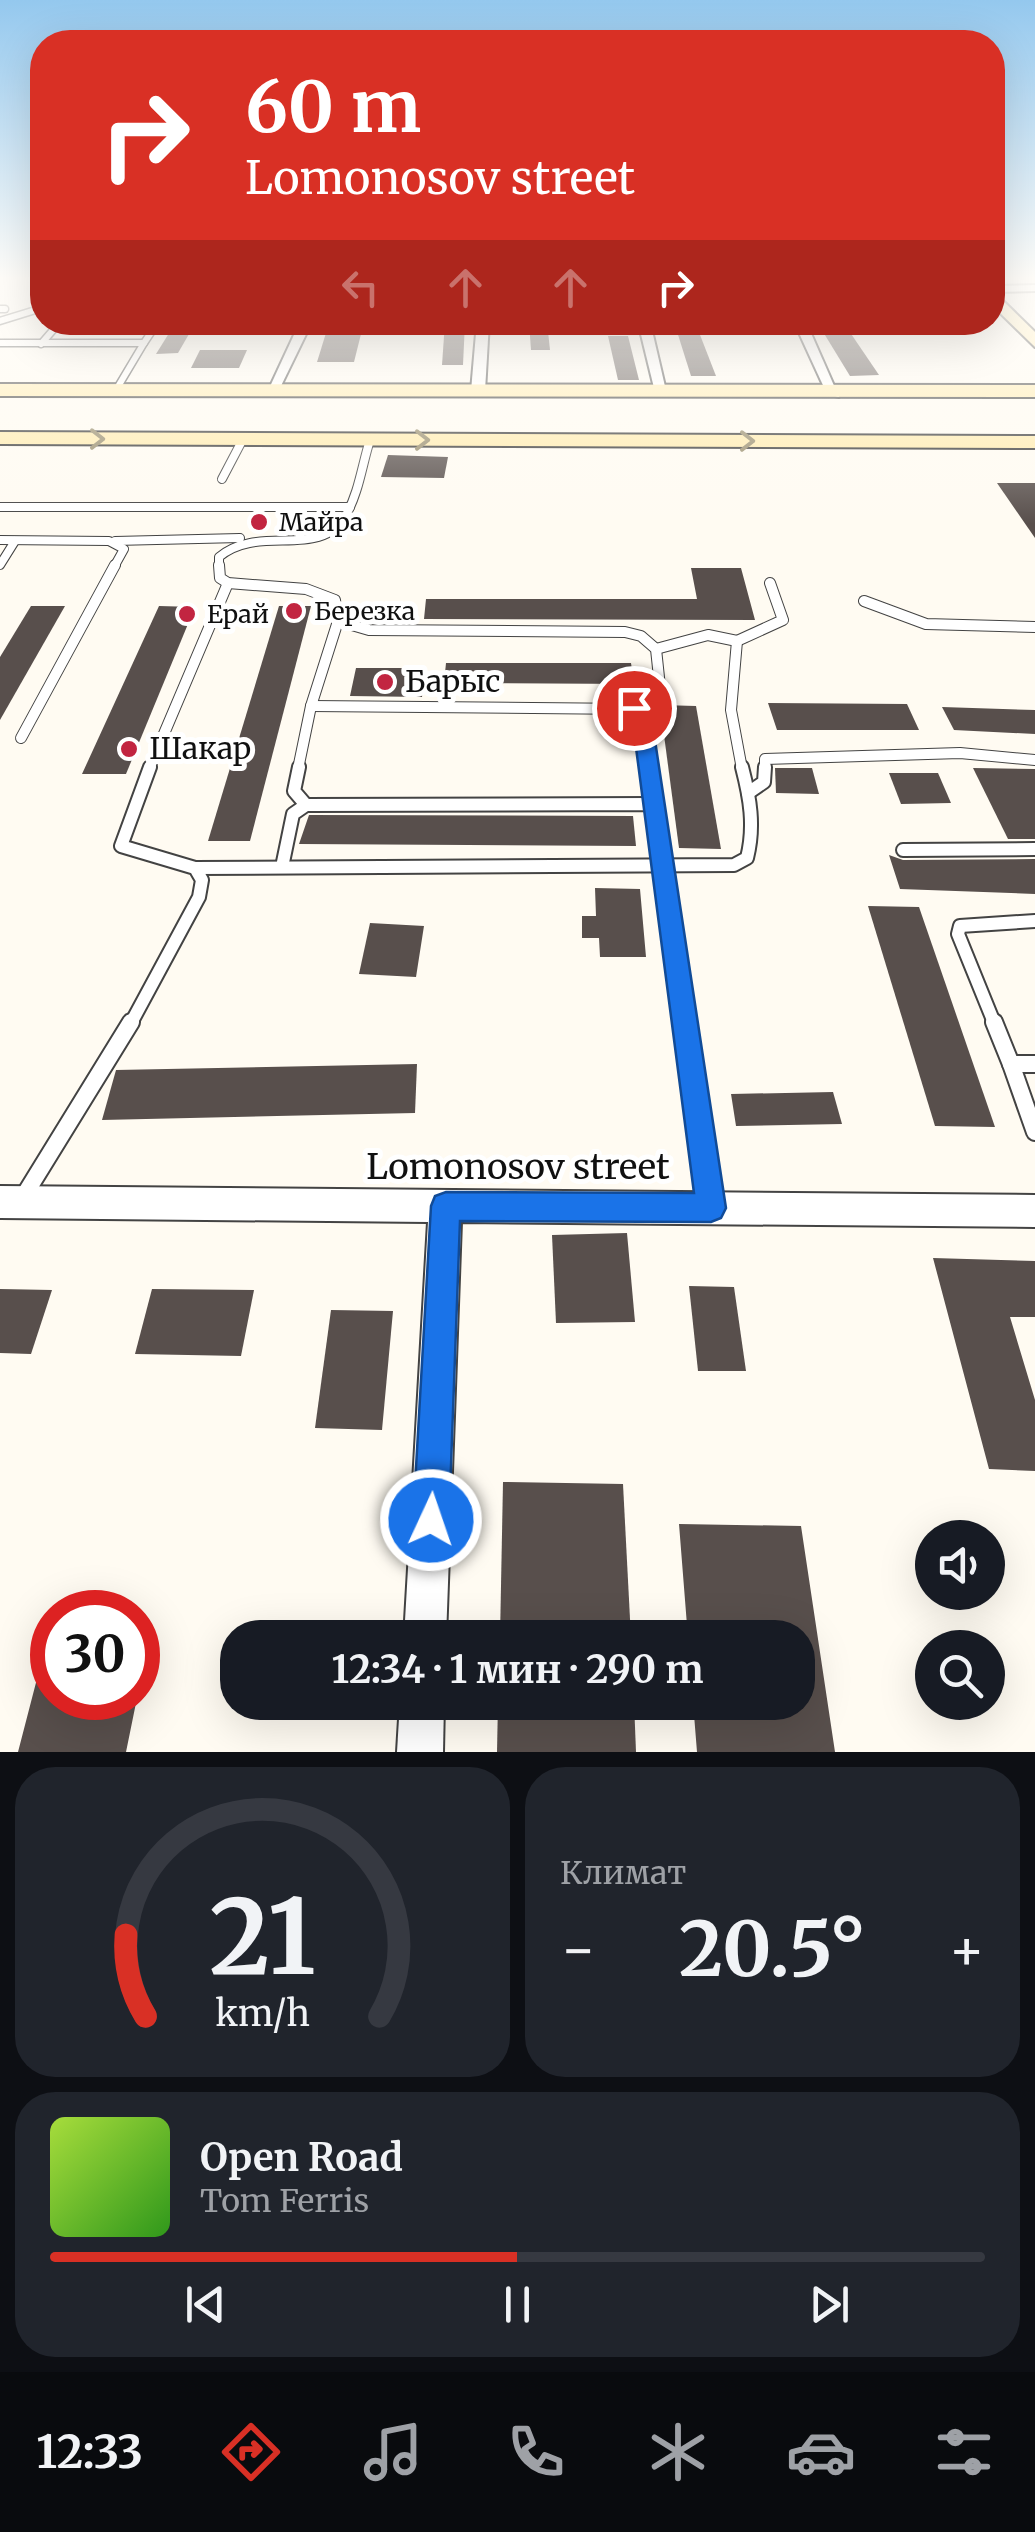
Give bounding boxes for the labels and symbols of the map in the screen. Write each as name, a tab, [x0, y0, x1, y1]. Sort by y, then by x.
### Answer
one-way arrow	[90, 428, 106, 449]
one-way arrow	[416, 429, 431, 451]
one-way arrow	[740, 430, 756, 452]
place label: Майра	[279, 506, 363, 538]
marker: Майра	[248, 511, 270, 533]
place label: Березка	[314, 595, 415, 627]
place label: Ерай	[207, 598, 269, 630]
marker: Березка	[283, 600, 305, 622]
marker: Ерай	[176, 603, 198, 625]
place label: Барыс	[405, 662, 501, 700]
pin	[592, 666, 677, 751]
marker: Барыс	[374, 671, 396, 693]
place label: Шакар	[149, 729, 251, 767]
marker: Шакар	[118, 738, 140, 760]
street label: Lomonosov street	[366, 1145, 670, 1189]
position arrow	[379, 1468, 483, 1572]
speed limit sign: 30	[30, 1590, 160, 1720]

